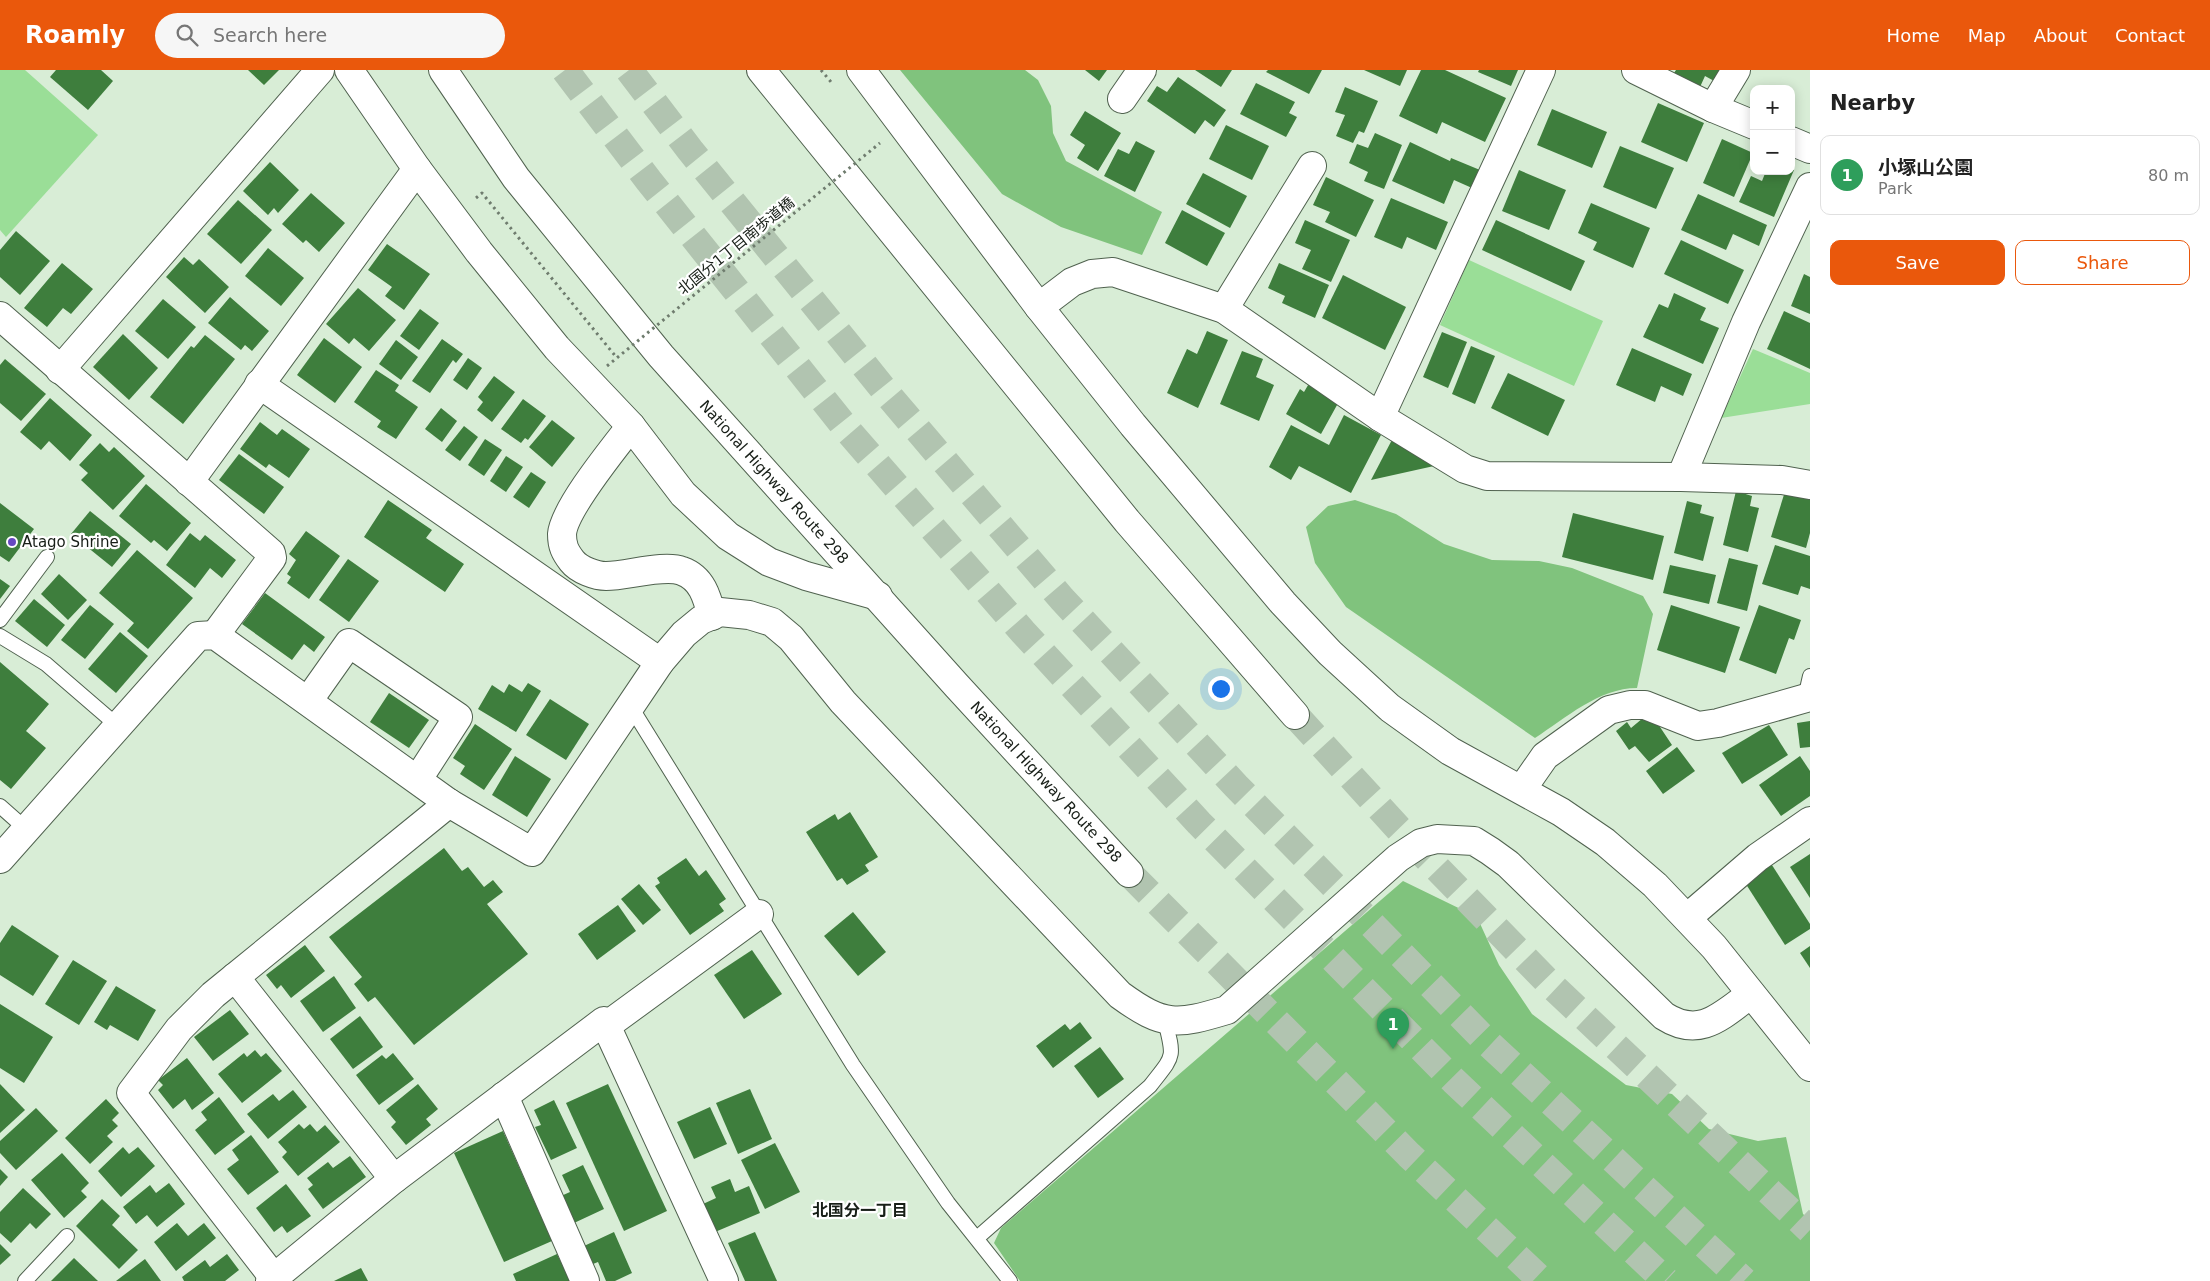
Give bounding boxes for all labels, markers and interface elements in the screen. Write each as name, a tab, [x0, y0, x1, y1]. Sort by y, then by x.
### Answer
search box	[155, 13, 505, 58]
text: Roamly	[25, 21, 125, 49]
icon: search	[173, 21, 201, 49]
text: Search here	[213, 24, 327, 46]
text: Home	[1887, 25, 1940, 46]
text: Map	[1968, 25, 2006, 46]
text: About	[2034, 25, 2087, 46]
text: Contact	[2115, 25, 2185, 46]
map controls	[1750, 85, 1795, 175]
button: +	[1750, 85, 1795, 130]
text: Nearby	[1830, 91, 1915, 115]
button: −	[1750, 130, 1795, 175]
text: 小塚山公園	[1878, 156, 1973, 178]
text: 1	[1841, 166, 1853, 185]
text: 80 m	[2148, 166, 2189, 185]
text: Park	[1878, 179, 1913, 198]
street label: 北国分1丁目南歩道橋	[674, 194, 798, 298]
button: Save	[1830, 240, 2005, 285]
button: Share	[2015, 240, 2190, 285]
street label: National Highway Route 298	[696, 397, 852, 567]
place label: Atago Shrine	[22, 533, 119, 551]
marker: Atago Shrine	[6, 536, 18, 548]
your location	[1208, 676, 1234, 702]
street label: National Highway Route 298	[967, 698, 1125, 866]
pin: 1	[1377, 1008, 1409, 1049]
district label: 北国分一丁目	[812, 1201, 908, 1220]

